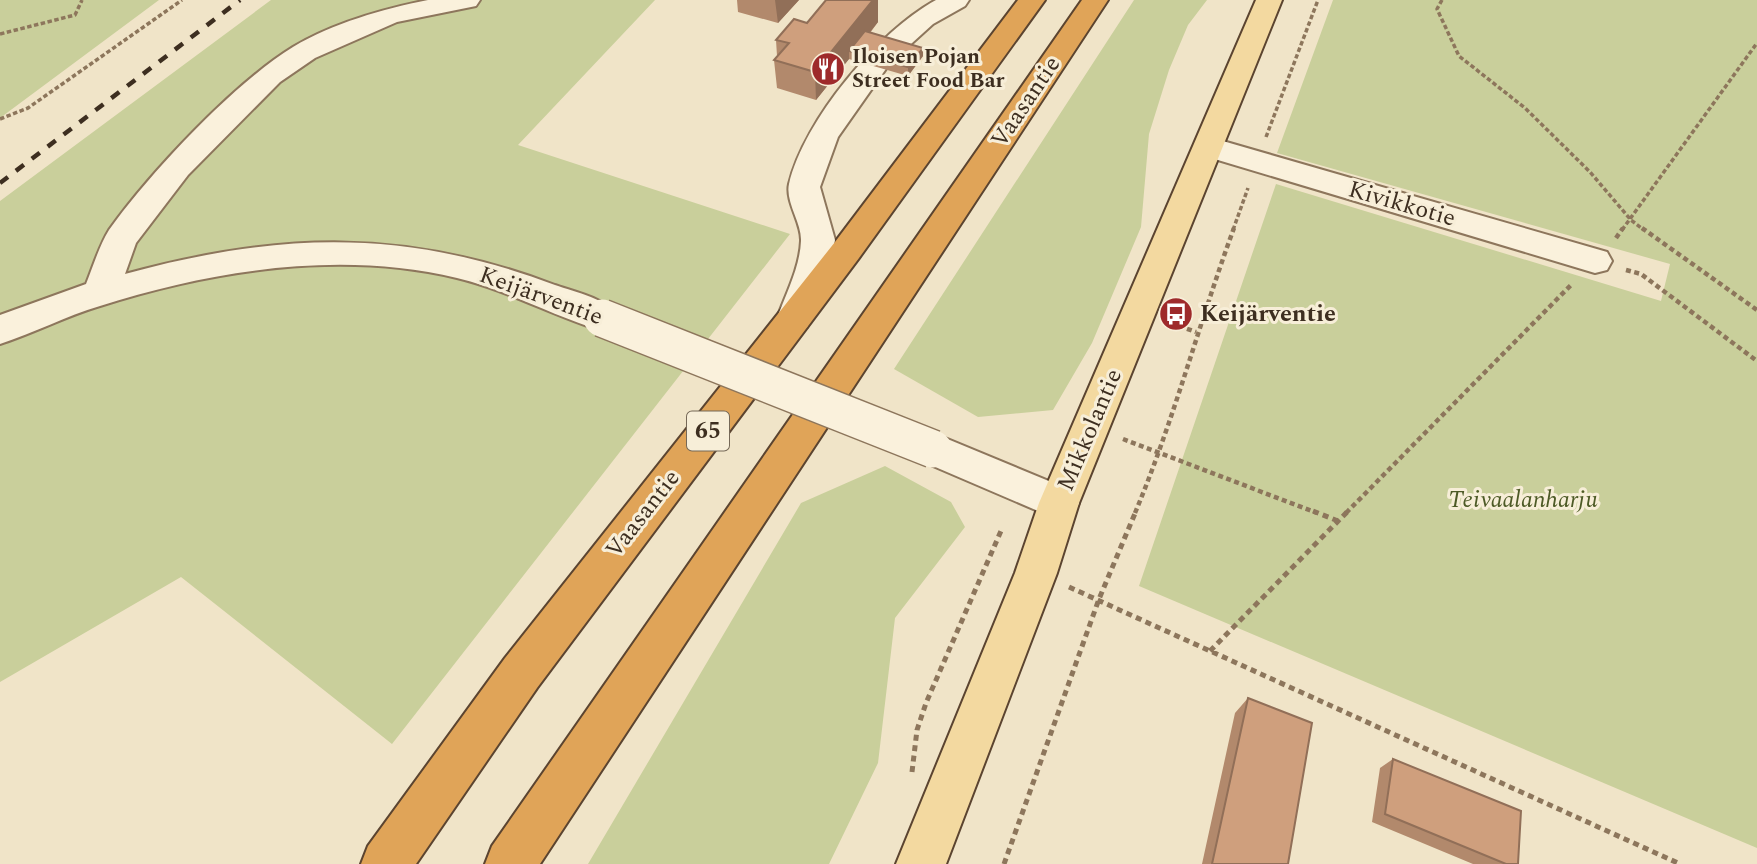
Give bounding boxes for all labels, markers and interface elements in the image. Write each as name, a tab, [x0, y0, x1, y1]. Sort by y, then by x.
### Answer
place label: Iloisen Pojan Street Food Bar	[852, 41, 1004, 97]
street label: Vaasantie	[982, 49, 1070, 155]
restaurant icon: Iloisen Pojan Street Food Bar	[809, 50, 847, 88]
street label: Kivikkotie	[1344, 172, 1460, 236]
street label: Keijärventie	[474, 257, 608, 335]
bus stop icon: Keijärventie	[1157, 295, 1195, 333]
place label: Keijärventie	[1200, 296, 1336, 332]
street label: Mikkolantie	[1048, 363, 1132, 497]
road number: 65	[687, 412, 729, 450]
street label: Vaasantie	[597, 462, 689, 566]
park label: Teivaalanharju	[1448, 482, 1598, 518]

